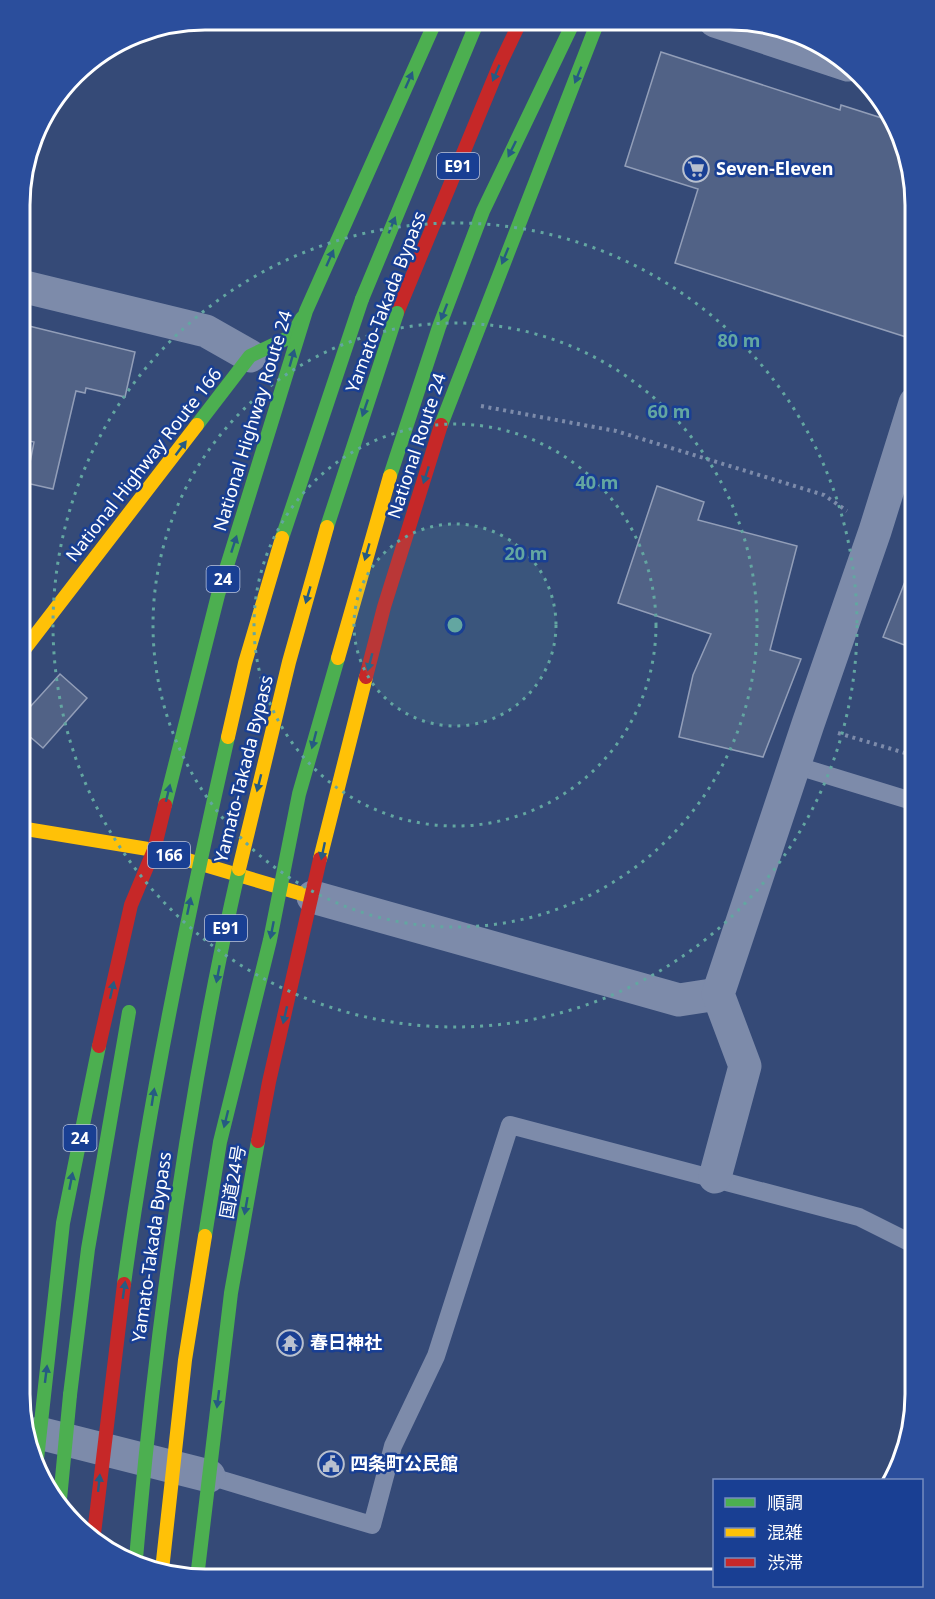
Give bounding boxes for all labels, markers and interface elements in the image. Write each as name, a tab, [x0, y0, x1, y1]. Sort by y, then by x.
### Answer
one-way arrow	[491, 65, 501, 83]
one-way arrow	[573, 67, 583, 85]
one-way arrow	[404, 70, 414, 88]
one-way arrow	[507, 140, 516, 157]
road number: E91	[437, 153, 479, 179]
supermarket icon: Seven-Eleven	[681, 154, 711, 184]
place label: Seven-Eleven	[716, 156, 833, 180]
street label: Yamato-Takada Bypass	[339, 208, 431, 396]
one-way arrow	[388, 216, 397, 234]
one-way arrow	[500, 248, 510, 266]
one-way arrow	[325, 249, 334, 266]
one-way arrow	[438, 303, 448, 321]
street label: National Highway Route 24	[207, 307, 297, 534]
text: 80 m	[718, 328, 760, 352]
one-way arrow	[288, 349, 297, 367]
street label: National Highway Route 166	[60, 362, 227, 566]
street label: National Route 24	[381, 370, 451, 521]
one-way arrow	[360, 399, 369, 417]
text: 60 m	[648, 399, 690, 423]
one-way arrow	[174, 440, 186, 455]
one-way arrow	[420, 466, 430, 484]
text: 40 m	[576, 470, 618, 494]
one-way arrow	[230, 535, 239, 553]
text: 20 m	[505, 541, 547, 565]
one-way arrow	[362, 543, 371, 561]
road number: 24	[206, 566, 240, 592]
one-way arrow	[303, 586, 312, 604]
centre of rings	[445, 615, 465, 635]
one-way arrow	[364, 653, 374, 671]
street label: Yamato-Takada Bypass	[208, 673, 278, 865]
one-way arrow	[309, 731, 318, 749]
one-way arrow	[254, 774, 264, 792]
one-way arrow	[164, 784, 174, 803]
road number: 166	[148, 842, 190, 868]
one-way arrow	[318, 842, 327, 861]
one-way arrow	[185, 896, 194, 915]
road number: E91	[205, 915, 247, 941]
one-way arrow	[267, 921, 276, 940]
one-way arrow	[213, 964, 222, 983]
one-way arrow	[107, 981, 117, 1000]
one-way arrow	[279, 1006, 289, 1025]
one-way arrow	[149, 1088, 158, 1107]
one-way arrow	[221, 1110, 231, 1129]
road number: 24	[64, 1125, 97, 1151]
street label: 国道24号	[214, 1143, 250, 1221]
street label: Yamato-Takada Bypass	[126, 1150, 176, 1344]
one-way arrow	[67, 1172, 76, 1191]
one-way arrow	[242, 1197, 251, 1216]
one-way arrow	[119, 1280, 129, 1299]
temple icon: 春日神社	[275, 1328, 305, 1358]
place label: 春日神社	[310, 1330, 382, 1354]
one-way arrow	[41, 1365, 50, 1384]
one-way arrow	[213, 1390, 223, 1409]
public building icon: 四条町公民館	[316, 1449, 346, 1479]
place label: 四条町公民館	[350, 1451, 458, 1475]
one-way arrow	[94, 1474, 104, 1493]
legend	[713, 1479, 923, 1587]
text: 順調	[767, 1490, 803, 1514]
text: 混雑	[767, 1520, 803, 1544]
text: 渋滞	[767, 1550, 803, 1574]

